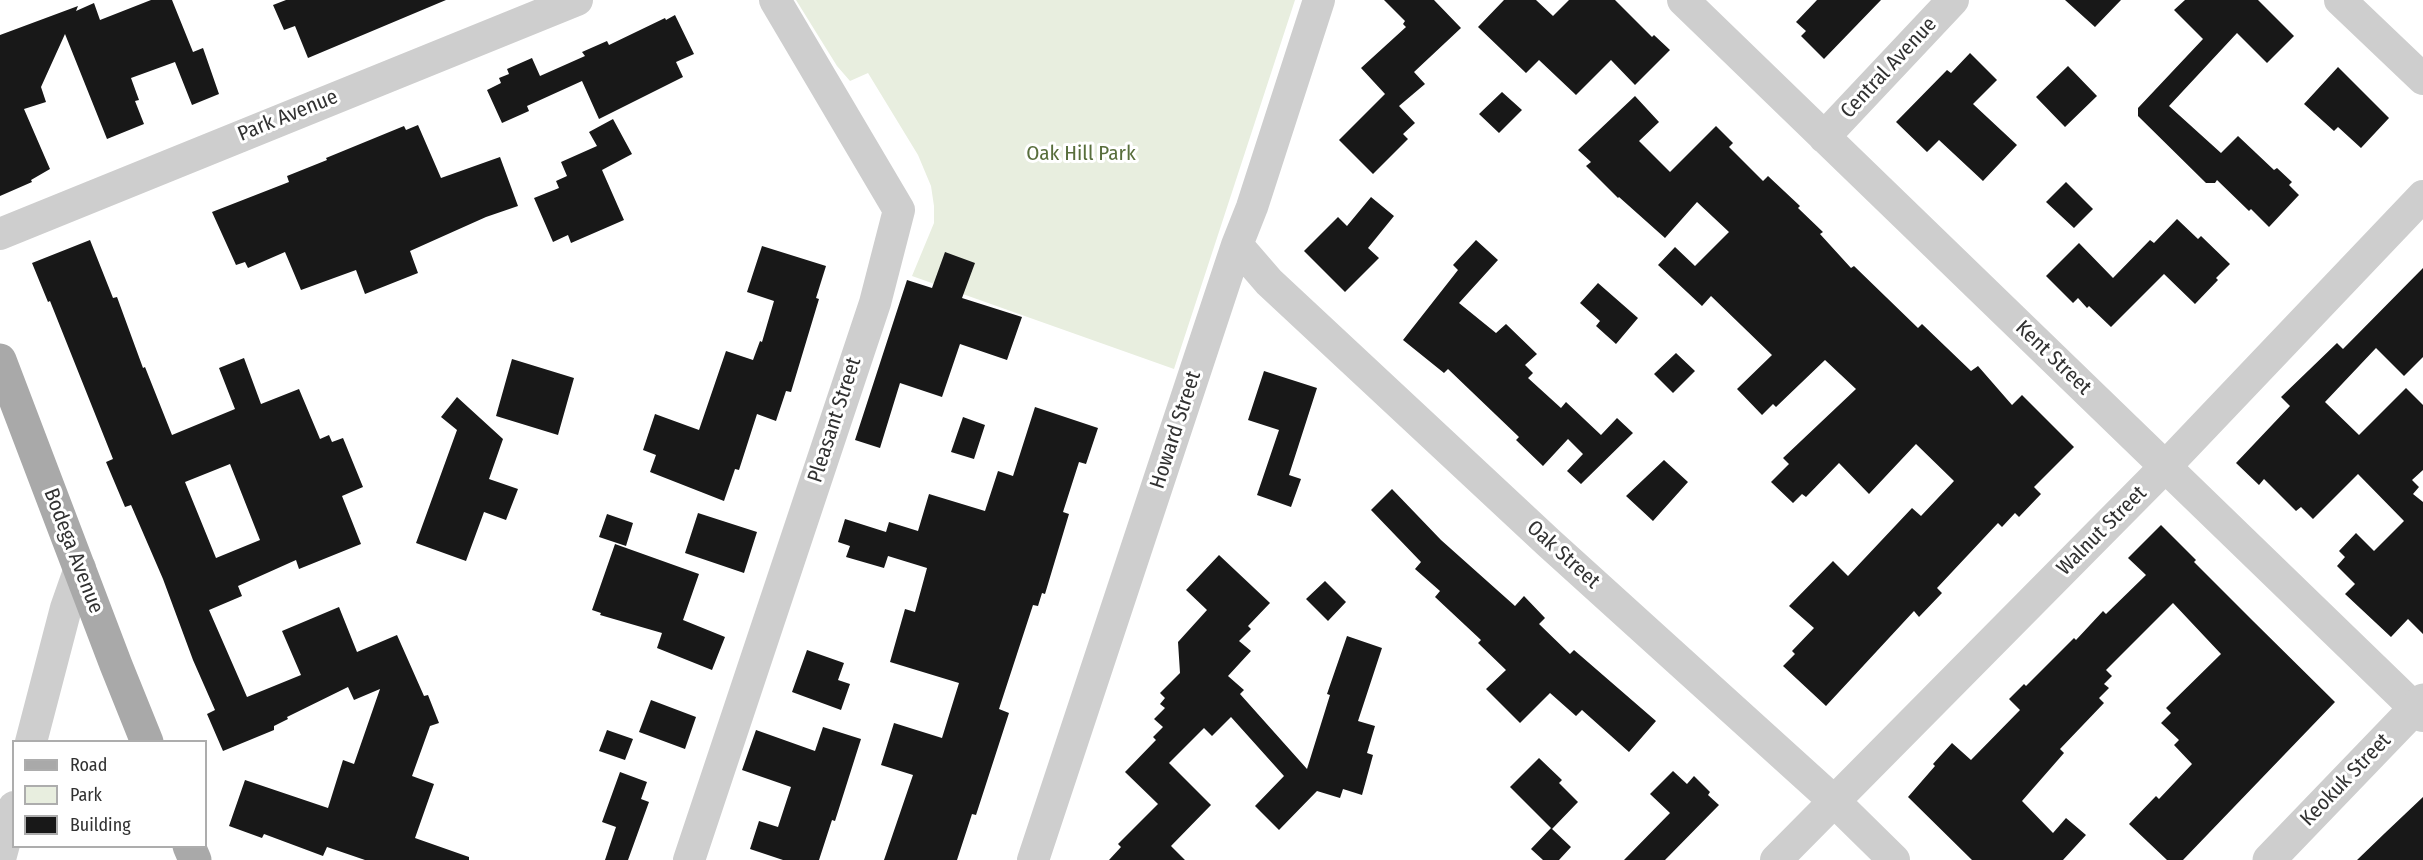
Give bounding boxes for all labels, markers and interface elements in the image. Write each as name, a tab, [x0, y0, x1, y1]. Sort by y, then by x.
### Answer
street label: Central Avenue	[1836, 12, 1942, 124]
street label: Park Avenue	[234, 85, 342, 147]
park label: Oak Hill Park	[1026, 141, 1136, 167]
street label: Kent Street	[2010, 316, 2096, 400]
street label: Pleasant Street	[803, 354, 867, 486]
street label: Howard Street	[1145, 368, 1207, 492]
street label: Walnut Street	[2052, 481, 2152, 581]
street label: Bodega Avenue	[38, 485, 108, 617]
street label: Oak Street	[1521, 516, 1605, 594]
street label: Keokuk Street	[2296, 728, 2396, 832]
legend	[12, 740, 207, 848]
text: Road	[70, 754, 107, 776]
text: Park	[70, 784, 102, 806]
text: Building	[70, 814, 131, 836]

